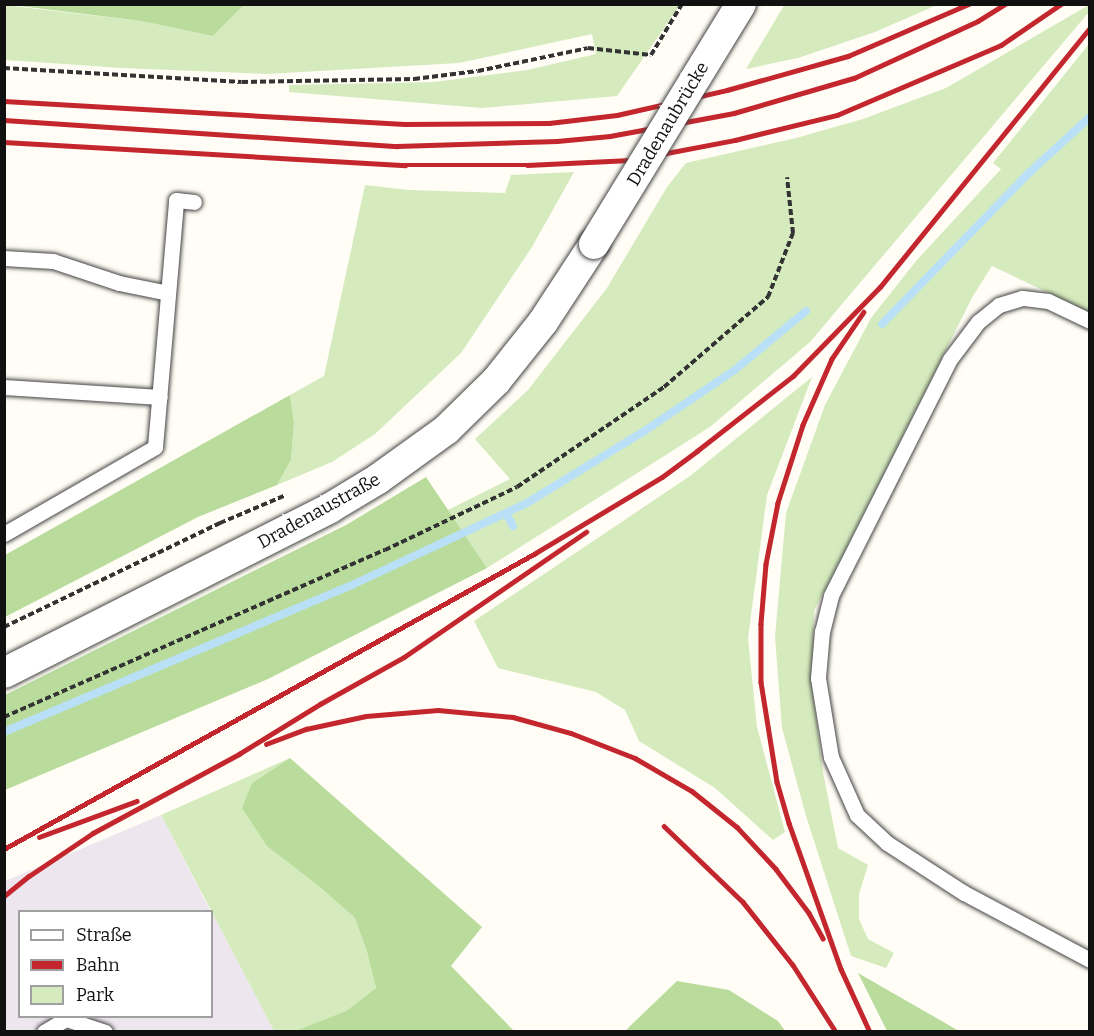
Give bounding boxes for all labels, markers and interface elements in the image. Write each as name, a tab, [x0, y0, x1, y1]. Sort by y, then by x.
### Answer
street label: Dradenaubrücke	[623, 58, 713, 190]
street label: Dradenaustraße	[254, 468, 384, 554]
legend	[18, 910, 213, 1018]
text: Straße	[76, 924, 132, 946]
text: Bahn	[76, 954, 120, 976]
text: Park	[76, 984, 114, 1006]

